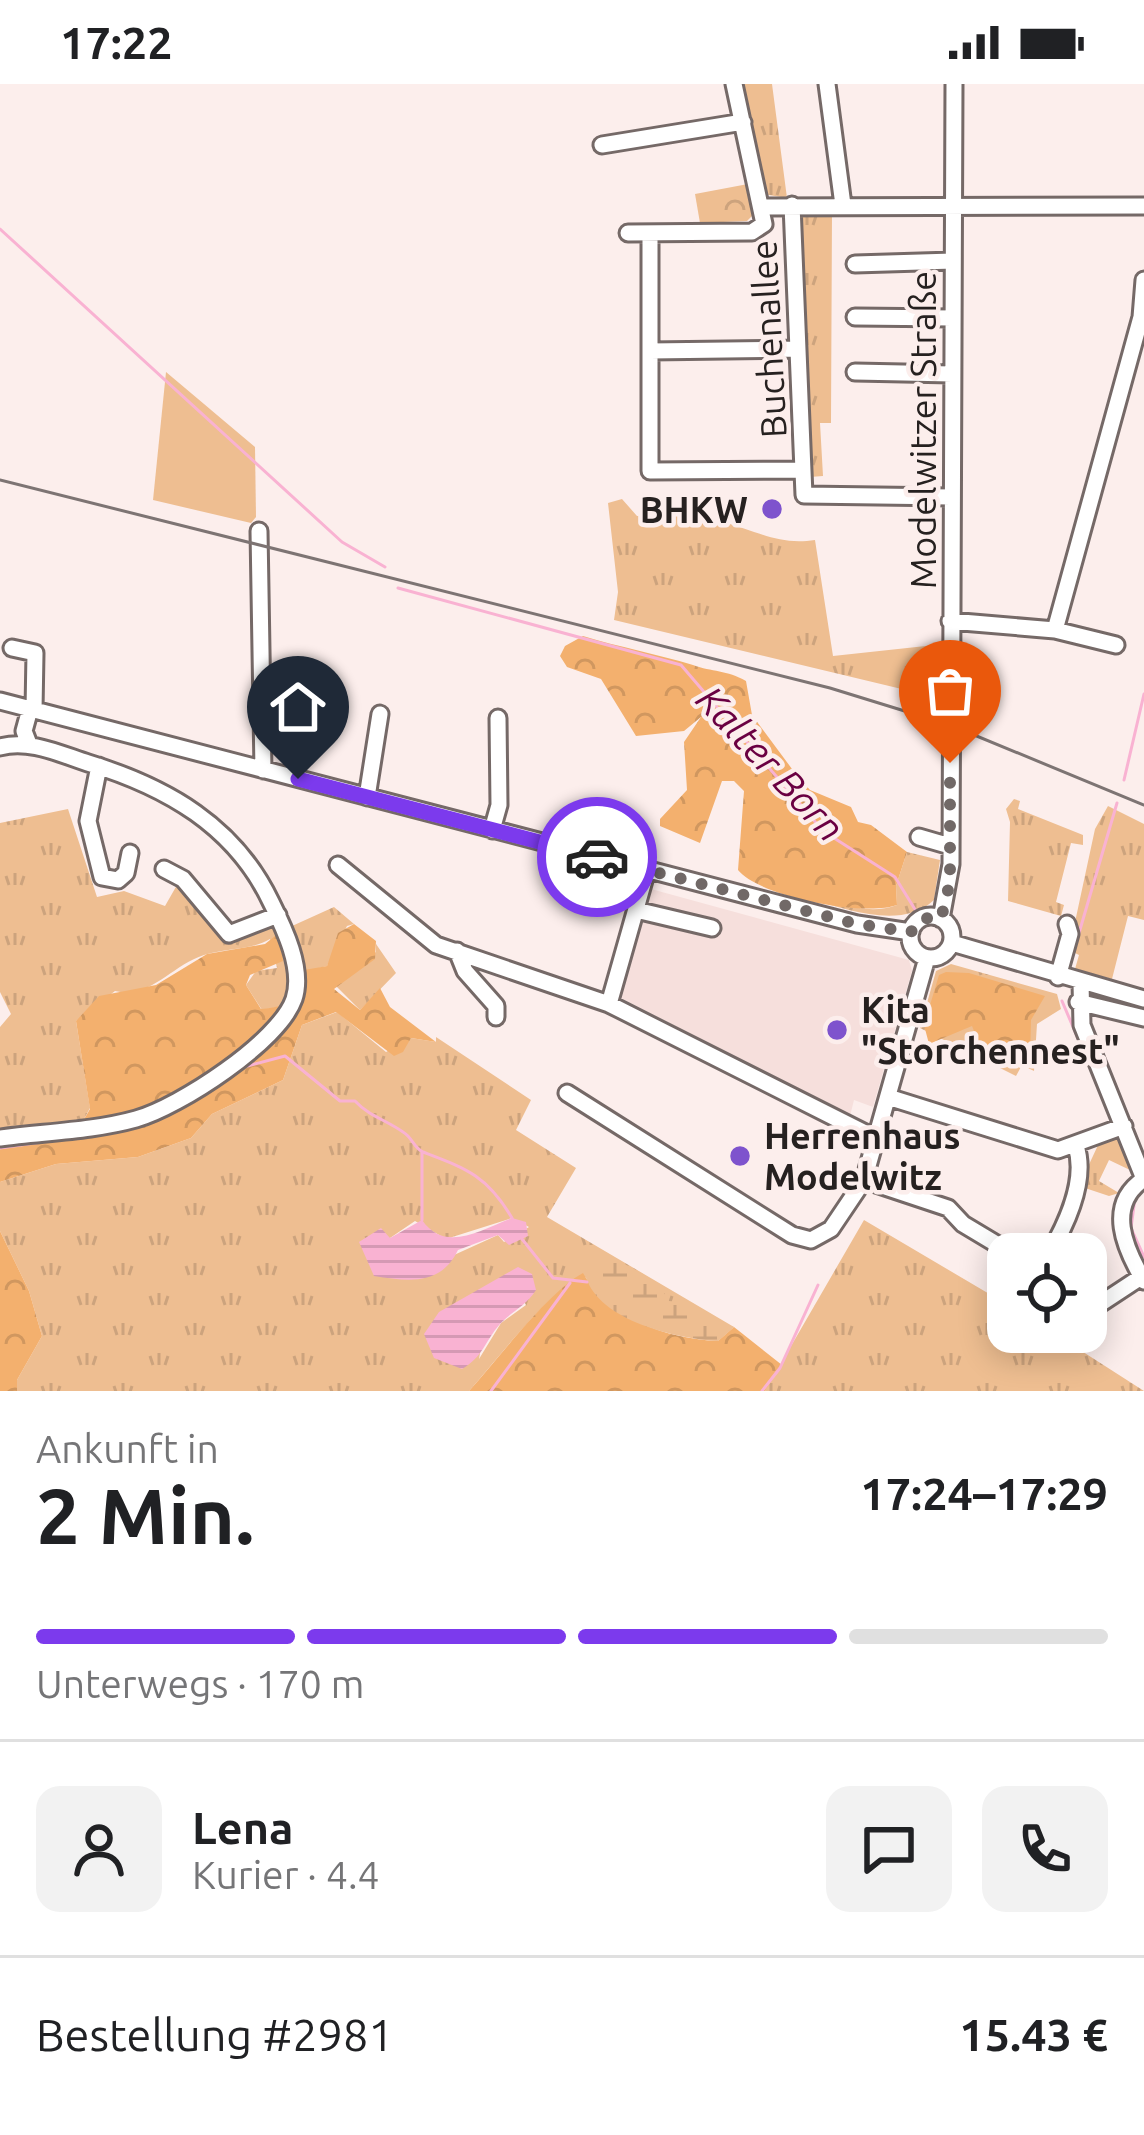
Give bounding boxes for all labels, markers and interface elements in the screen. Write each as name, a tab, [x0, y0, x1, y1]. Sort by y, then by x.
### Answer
text: 17:22	[60, 17, 173, 68]
street label: Buchenallee	[742, 239, 794, 439]
street label: Modelwitzer Straße	[902, 271, 943, 589]
place label: BHKW	[640, 489, 748, 530]
marker: BHKW	[759, 496, 785, 522]
pin	[899, 640, 1001, 763]
pin	[247, 656, 349, 779]
icon: bag	[917, 658, 983, 724]
icon: home	[265, 674, 331, 740]
water label: Kalter Born	[689, 677, 853, 849]
courier	[537, 797, 657, 917]
icon: car	[564, 824, 630, 890]
place label: Kita "Storchennest"	[861, 989, 1120, 1071]
marker: Kita "Storchennest"	[824, 1017, 850, 1043]
place label: Herrenhaus Modelwitz	[764, 1115, 961, 1197]
marker: Herrenhaus Modelwitz	[727, 1143, 753, 1169]
map controls	[987, 1233, 1107, 1353]
button: locate	[987, 1233, 1107, 1353]
text: Ankunft in	[36, 1427, 219, 1470]
text: 17:24–17:29	[860, 1468, 1108, 1519]
text: 2 Min.	[36, 1471, 254, 1559]
text: Unterwegs · 170 m	[36, 1662, 364, 1705]
button: person	[36, 1786, 162, 1912]
button: chat	[826, 1786, 952, 1912]
button: phone	[982, 1786, 1108, 1912]
text: Lena	[192, 1802, 293, 1853]
text: Kurier · 4.4	[192, 1853, 379, 1896]
text: Bestellung #2981	[36, 2009, 394, 2060]
text: 15.43 €	[959, 2009, 1108, 2060]

